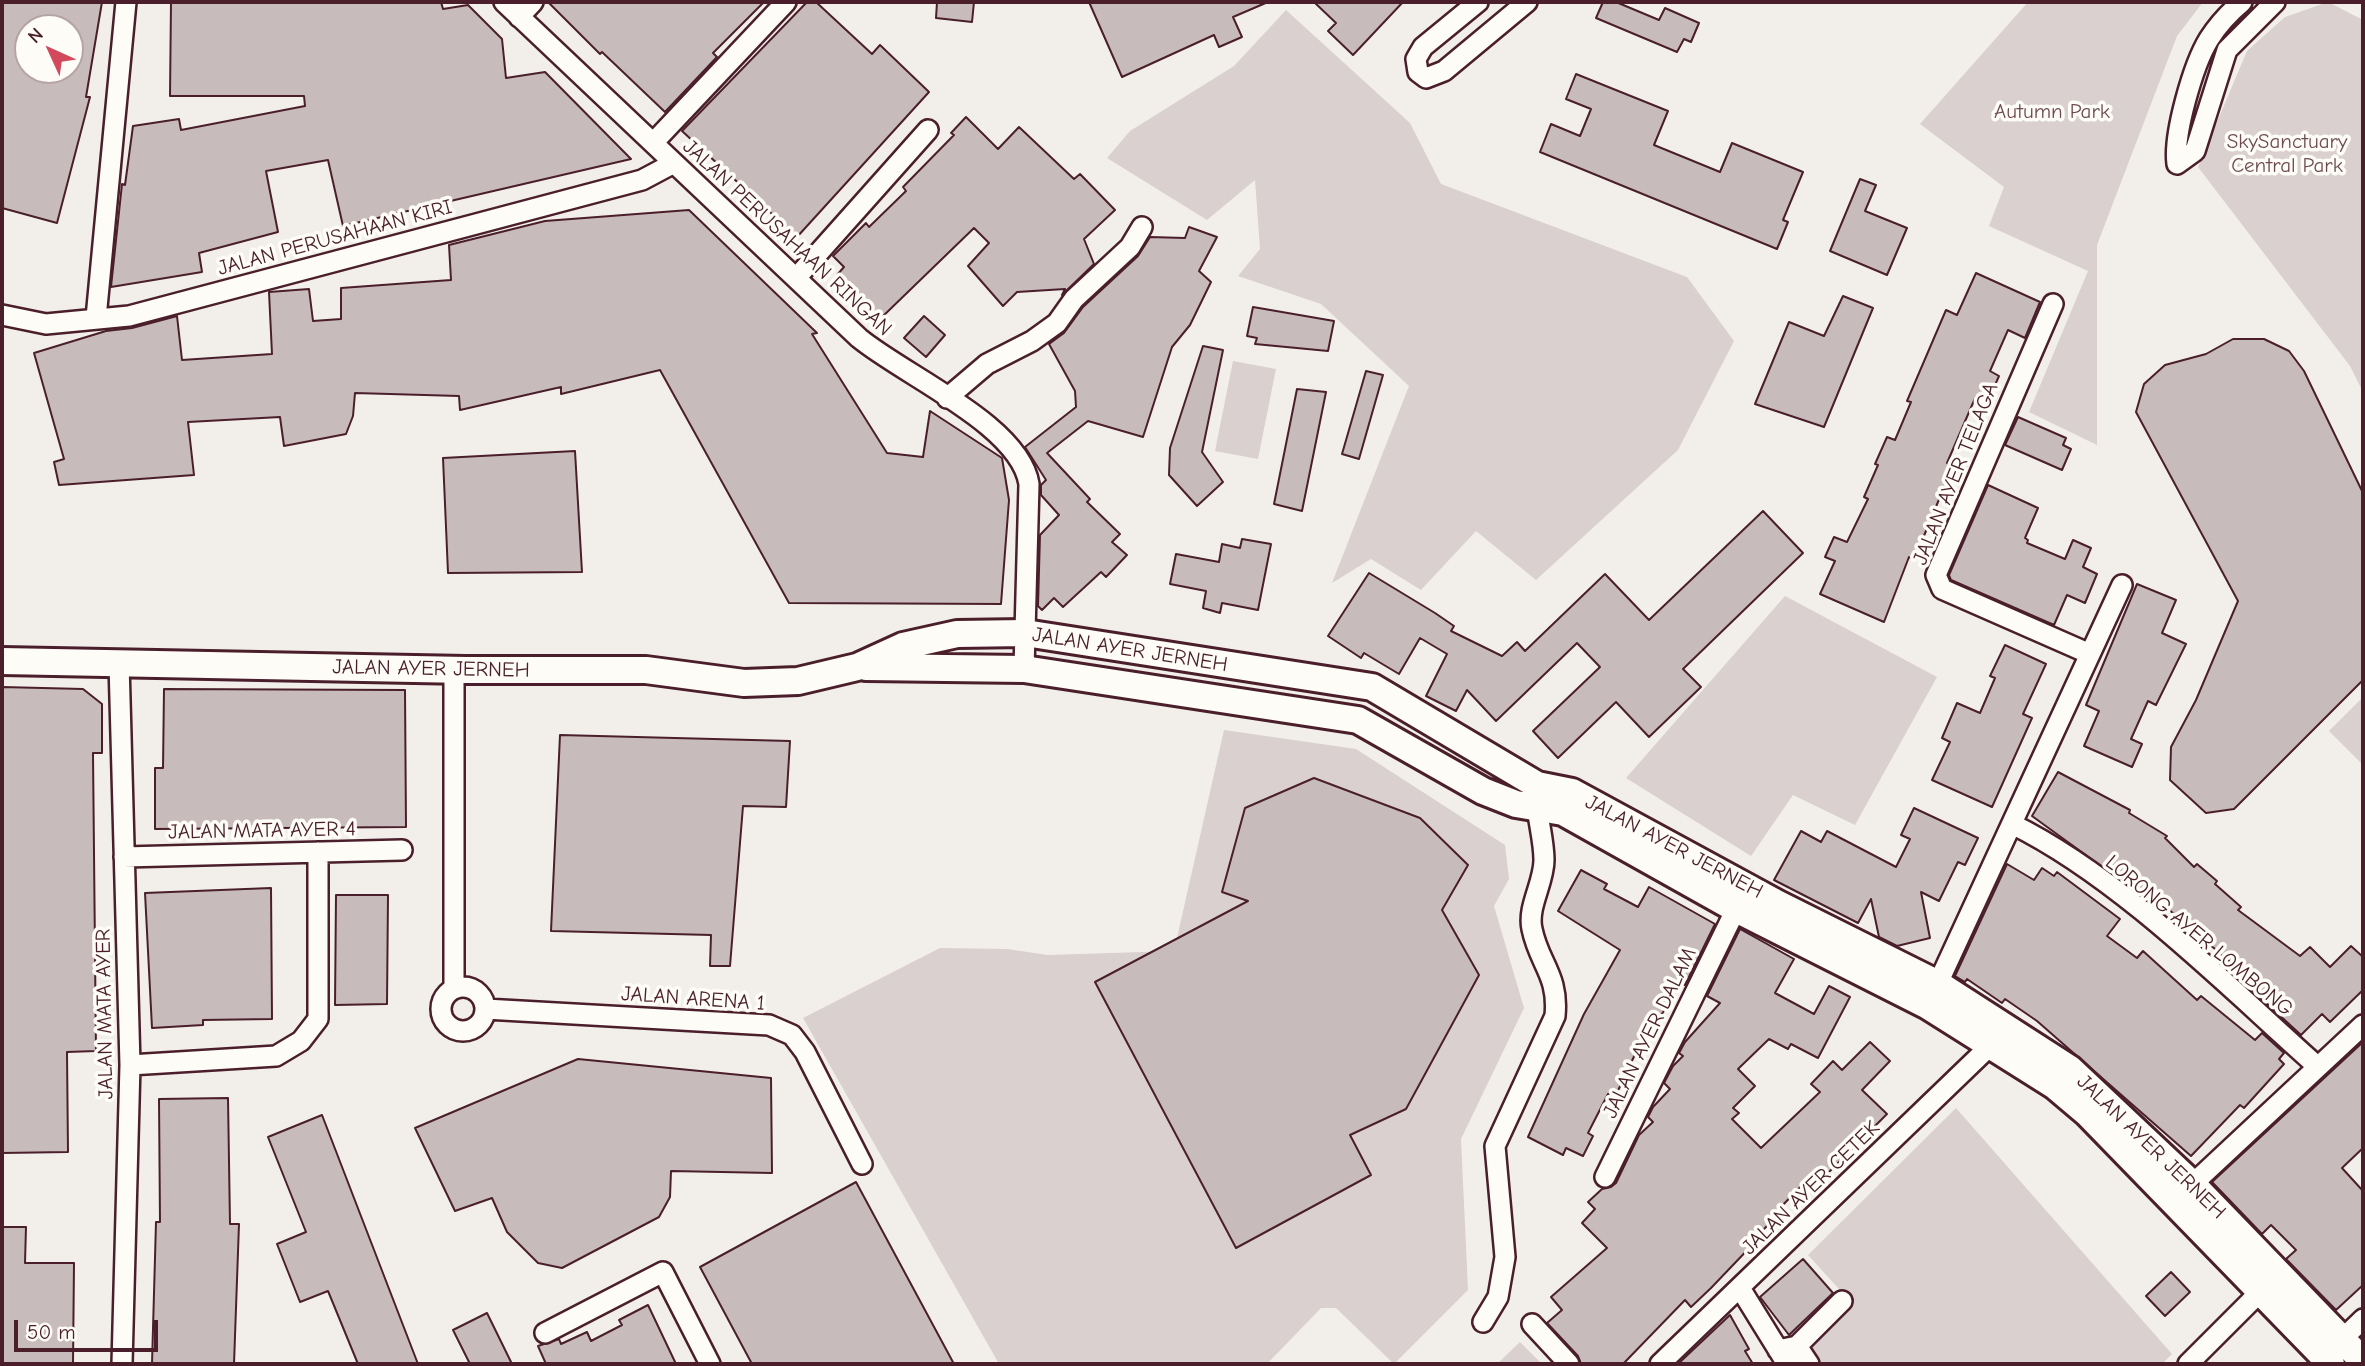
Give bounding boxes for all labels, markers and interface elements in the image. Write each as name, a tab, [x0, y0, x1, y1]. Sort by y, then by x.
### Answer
north arrow	[14, 14, 84, 84]
text: N	[23, 23, 48, 48]
park label: Autumn Park	[1994, 99, 2110, 125]
park label: SkySanctuary Central Park	[2227, 129, 2347, 179]
street label: JALAN PERUSAHAAN RINGAN	[677, 134, 897, 342]
street label: JALAN PERUSAHAAN KIRI	[215, 195, 455, 281]
street label: JALAN AYER TELAGA	[1908, 379, 2004, 569]
street label: JALAN AYER JERNEH	[1031, 622, 1229, 678]
street label: JALAN AYER JERNEH	[332, 655, 530, 683]
street label: JALAN AYER JERNEH	[1581, 790, 1767, 904]
street label: JALAN MATA AYER 4	[168, 817, 356, 845]
street label: LORONG AYER LOMBONG	[2100, 850, 2298, 1022]
street label: JALAN MATA AYER	[91, 929, 119, 1099]
street label: JALAN AYER DALAM	[1598, 944, 1702, 1122]
street label: JALAN ARENA 1	[620, 981, 766, 1017]
street label: JALAN AYER JERNEH	[2071, 1069, 2231, 1225]
street label: JALAN AYER CETEK	[1737, 1116, 1885, 1260]
scale bar	[18, 1306, 161, 1350]
text: 50 m	[27, 1320, 76, 1344]

